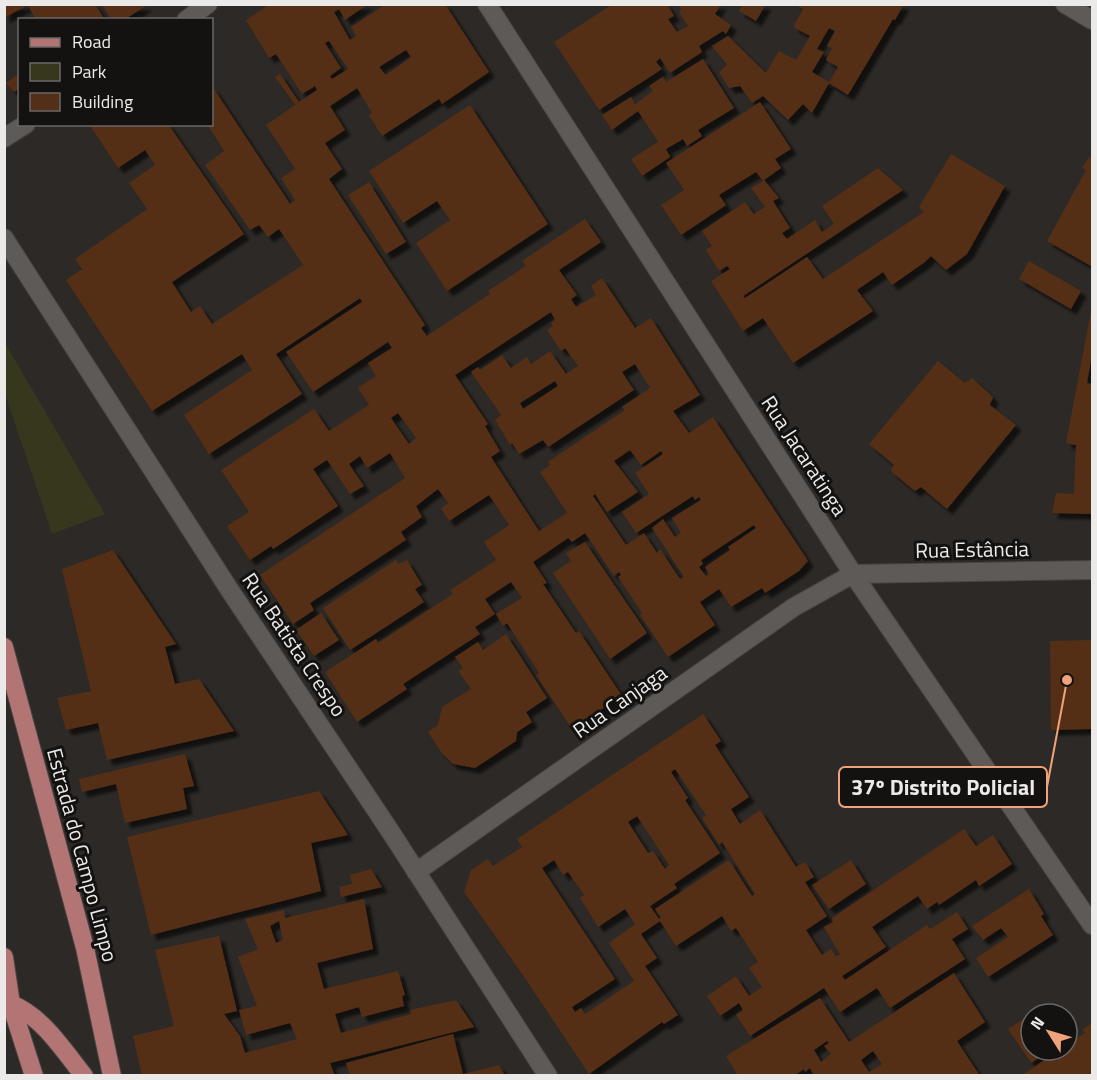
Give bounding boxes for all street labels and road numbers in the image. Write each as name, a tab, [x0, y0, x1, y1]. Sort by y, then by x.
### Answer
street label: Rua Jacaratinga	[754, 389, 856, 522]
street label: Rua Estância	[915, 532, 1030, 566]
street label: Rua Batista Crespo	[235, 566, 355, 723]
street label: Rua Canjaga	[566, 657, 674, 745]
street label: Estrada do Campo Limpo	[39, 744, 127, 965]

